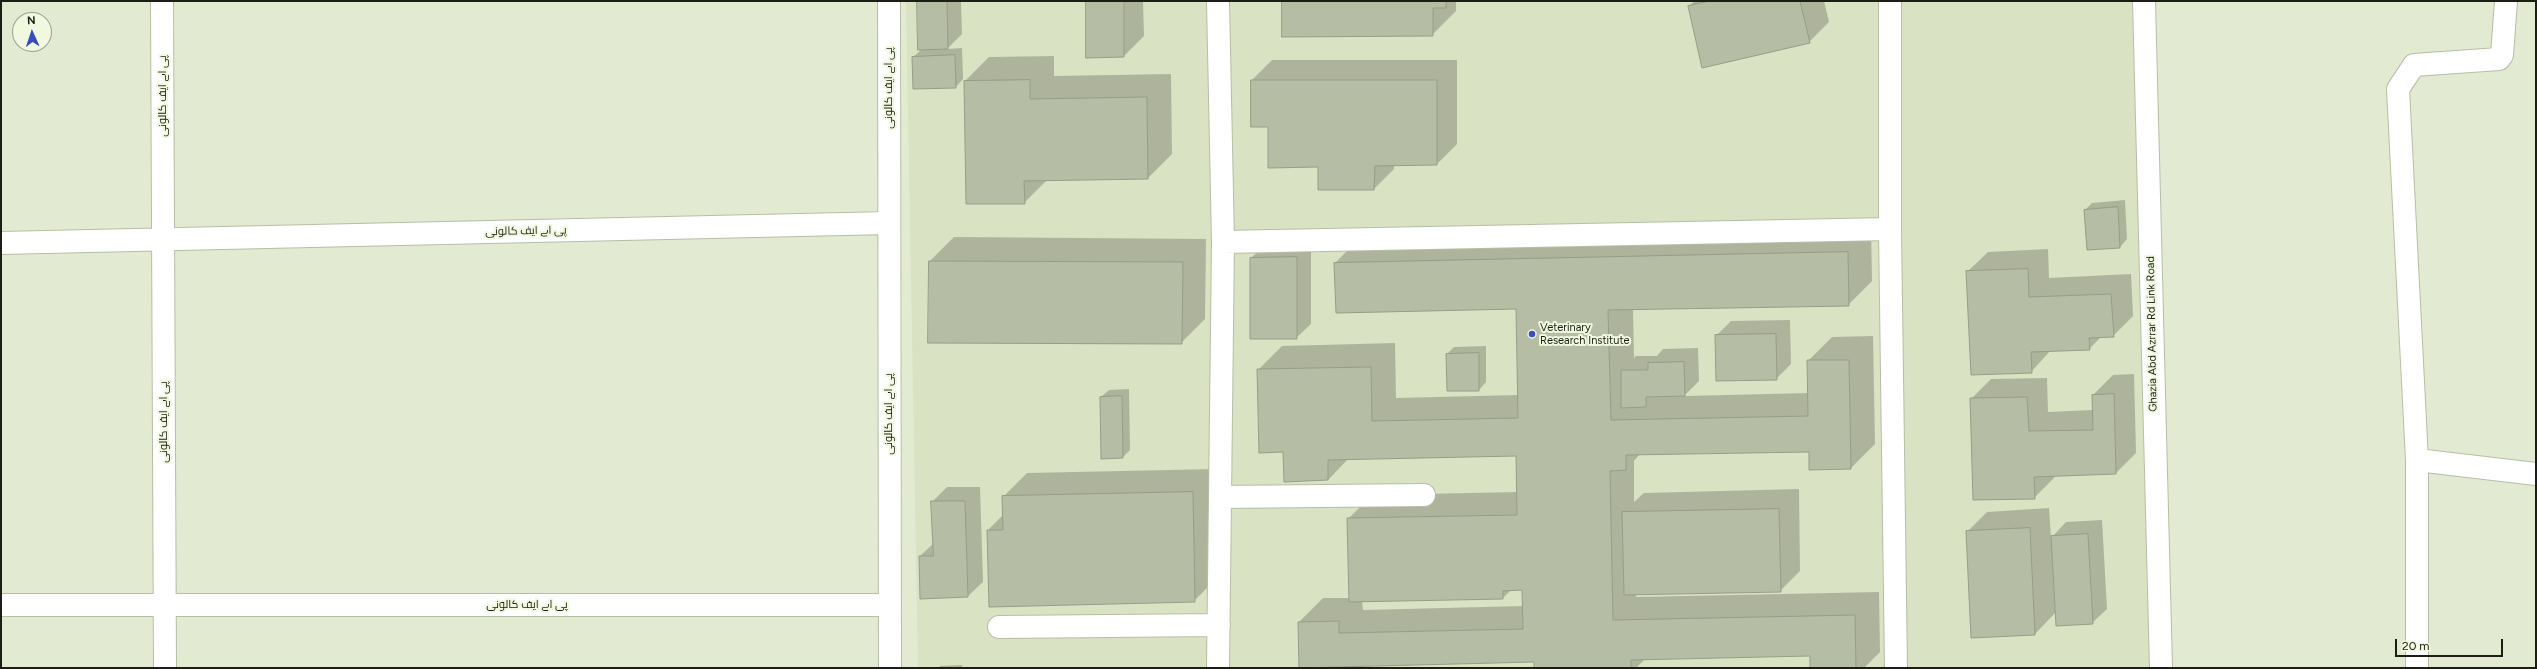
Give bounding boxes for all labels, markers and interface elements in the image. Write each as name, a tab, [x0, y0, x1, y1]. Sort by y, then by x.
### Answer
north arrow	[12, 12, 52, 52]
text: N	[27, 14, 36, 27]
street label: پی اے ایف کالونی	[882, 47, 896, 129]
street label: پی اے ایف کالونی	[156, 55, 170, 137]
street label: پی اے ایف کالونی	[485, 224, 567, 238]
street label: Ghazia Abd Azrrar Rd Link Road	[2144, 256, 2160, 412]
place label: Veterinary Research Institute	[1540, 321, 1630, 347]
marker: Veterinary Research Institute	[1527, 329, 1537, 339]
street label: پی اے ایف کالونی	[882, 373, 896, 455]
street label: پی اے ایف کالونی	[157, 381, 171, 463]
street label: پی اے ایف کالونی	[486, 598, 568, 612]
scale bar	[2397, 631, 2505, 657]
text: 20 m	[2402, 639, 2430, 653]

